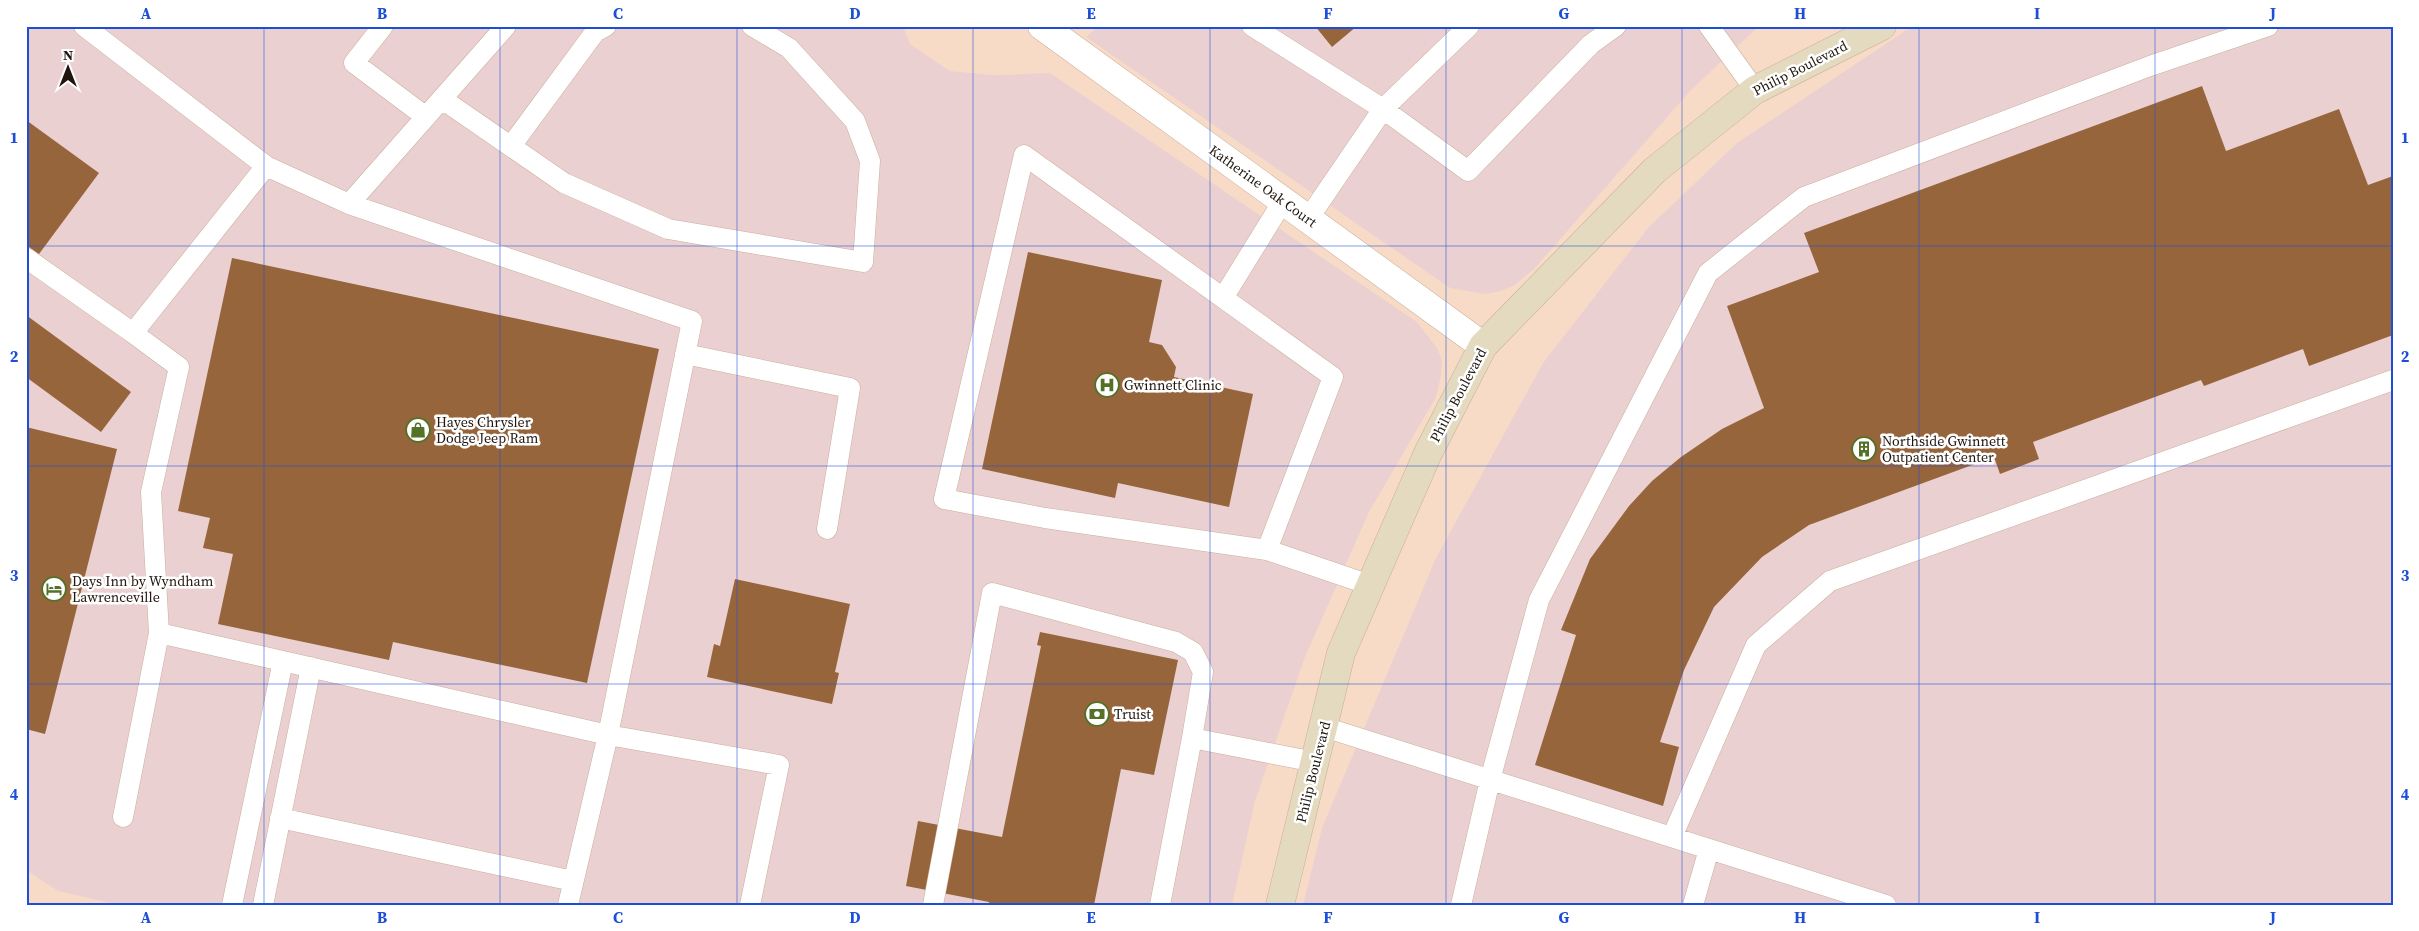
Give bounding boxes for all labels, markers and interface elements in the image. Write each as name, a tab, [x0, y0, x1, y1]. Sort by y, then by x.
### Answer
text: A	[141, 2, 152, 24]
text: B	[377, 2, 388, 24]
text: C	[613, 2, 623, 24]
text: D	[849, 2, 861, 24]
text: E	[1086, 2, 1096, 24]
text: F	[1323, 2, 1333, 24]
text: G	[1559, 2, 1570, 24]
text: H	[1794, 2, 1806, 24]
text: I	[2034, 2, 2040, 24]
text: J	[2269, 2, 2276, 24]
street label: Philip Boulevard	[1749, 36, 1851, 100]
north arrow	[42, 42, 92, 92]
text: N	[63, 45, 73, 65]
text: 1	[10, 126, 18, 148]
text: 1	[2401, 126, 2409, 148]
street label: Katherine Oak Court	[1205, 140, 1321, 232]
street label: Philip Boulevard	[1425, 344, 1491, 446]
text: 2	[10, 345, 19, 367]
text: 2	[2401, 345, 2410, 367]
hospital icon: Gwinnett Clinic	[1094, 372, 1120, 398]
place label: Gwinnett Clinic	[1124, 375, 1222, 395]
place label: Hayes Chrysler Dodge Jeep Ram	[436, 412, 539, 448]
shop icon: Hayes Chrysler Dodge Jeep Ram	[405, 417, 431, 443]
place label: Northside Gwinnett Outpatient Center	[1882, 431, 2006, 467]
building icon: Northside Gwinnett Outpatient Center	[1851, 436, 1877, 462]
text: 3	[10, 564, 19, 586]
text: 3	[2401, 564, 2410, 586]
place label: Days Inn by Wyndham Lawrenceville	[72, 571, 214, 607]
hotel icon: Days Inn by Wyndham Lawrenceville	[41, 576, 67, 602]
bank icon: Truist	[1084, 701, 1110, 727]
place label: Truist	[1114, 704, 1151, 724]
street label: Philip Boulevard	[1291, 719, 1335, 825]
text: 4	[10, 783, 19, 805]
text: 4	[2401, 783, 2410, 805]
text: A	[141, 906, 152, 928]
text: B	[377, 906, 388, 928]
text: C	[613, 906, 623, 928]
text: D	[849, 906, 861, 928]
text: E	[1086, 906, 1096, 928]
text: F	[1323, 906, 1333, 928]
text: G	[1559, 906, 1570, 928]
text: H	[1794, 906, 1806, 928]
text: I	[2034, 906, 2040, 928]
text: J	[2269, 906, 2276, 928]

